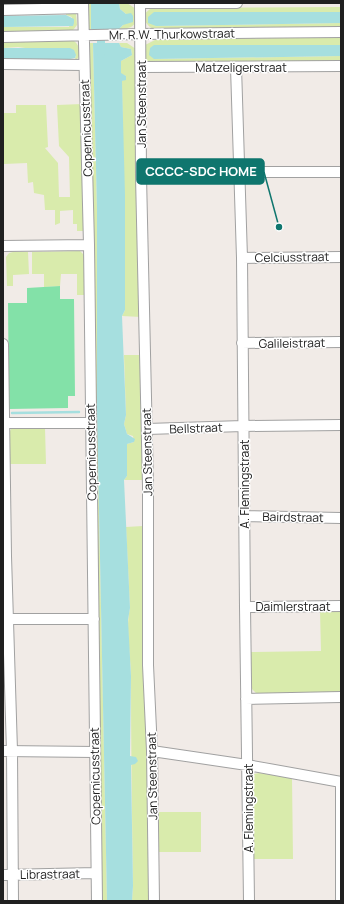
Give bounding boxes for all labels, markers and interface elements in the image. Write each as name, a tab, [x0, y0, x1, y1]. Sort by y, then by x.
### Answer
street label: Mr. R.W. Thurkowstraat	[109, 24, 235, 44]
street label: Matzeligerstraat	[195, 59, 287, 76]
street label: Jan Steenstraat	[133, 60, 150, 148]
street label: Copernicusstraat	[76, 79, 96, 177]
callout: CCCC-SDC HOME	[137, 159, 264, 184]
text: CCCC-SDC HOME	[145, 162, 257, 180]
street label: Celciusstraat	[255, 248, 330, 266]
street label: Galileistraat	[259, 334, 326, 352]
street label: Copernicusstraat	[82, 403, 100, 501]
street label: Jan Steenstraat	[138, 408, 156, 496]
street label: Bellstraat	[169, 419, 223, 437]
street label: A. Flemingstraat	[236, 439, 253, 529]
street label: Bairdstraat	[262, 508, 324, 526]
street label: Daimlerstraat	[256, 598, 331, 615]
street label: Copernicusstraat	[86, 727, 104, 825]
street label: Jan Steenstraat	[143, 732, 161, 820]
street label: A. Flemingstraat	[240, 763, 257, 853]
street label: Librastraat	[20, 865, 80, 883]

